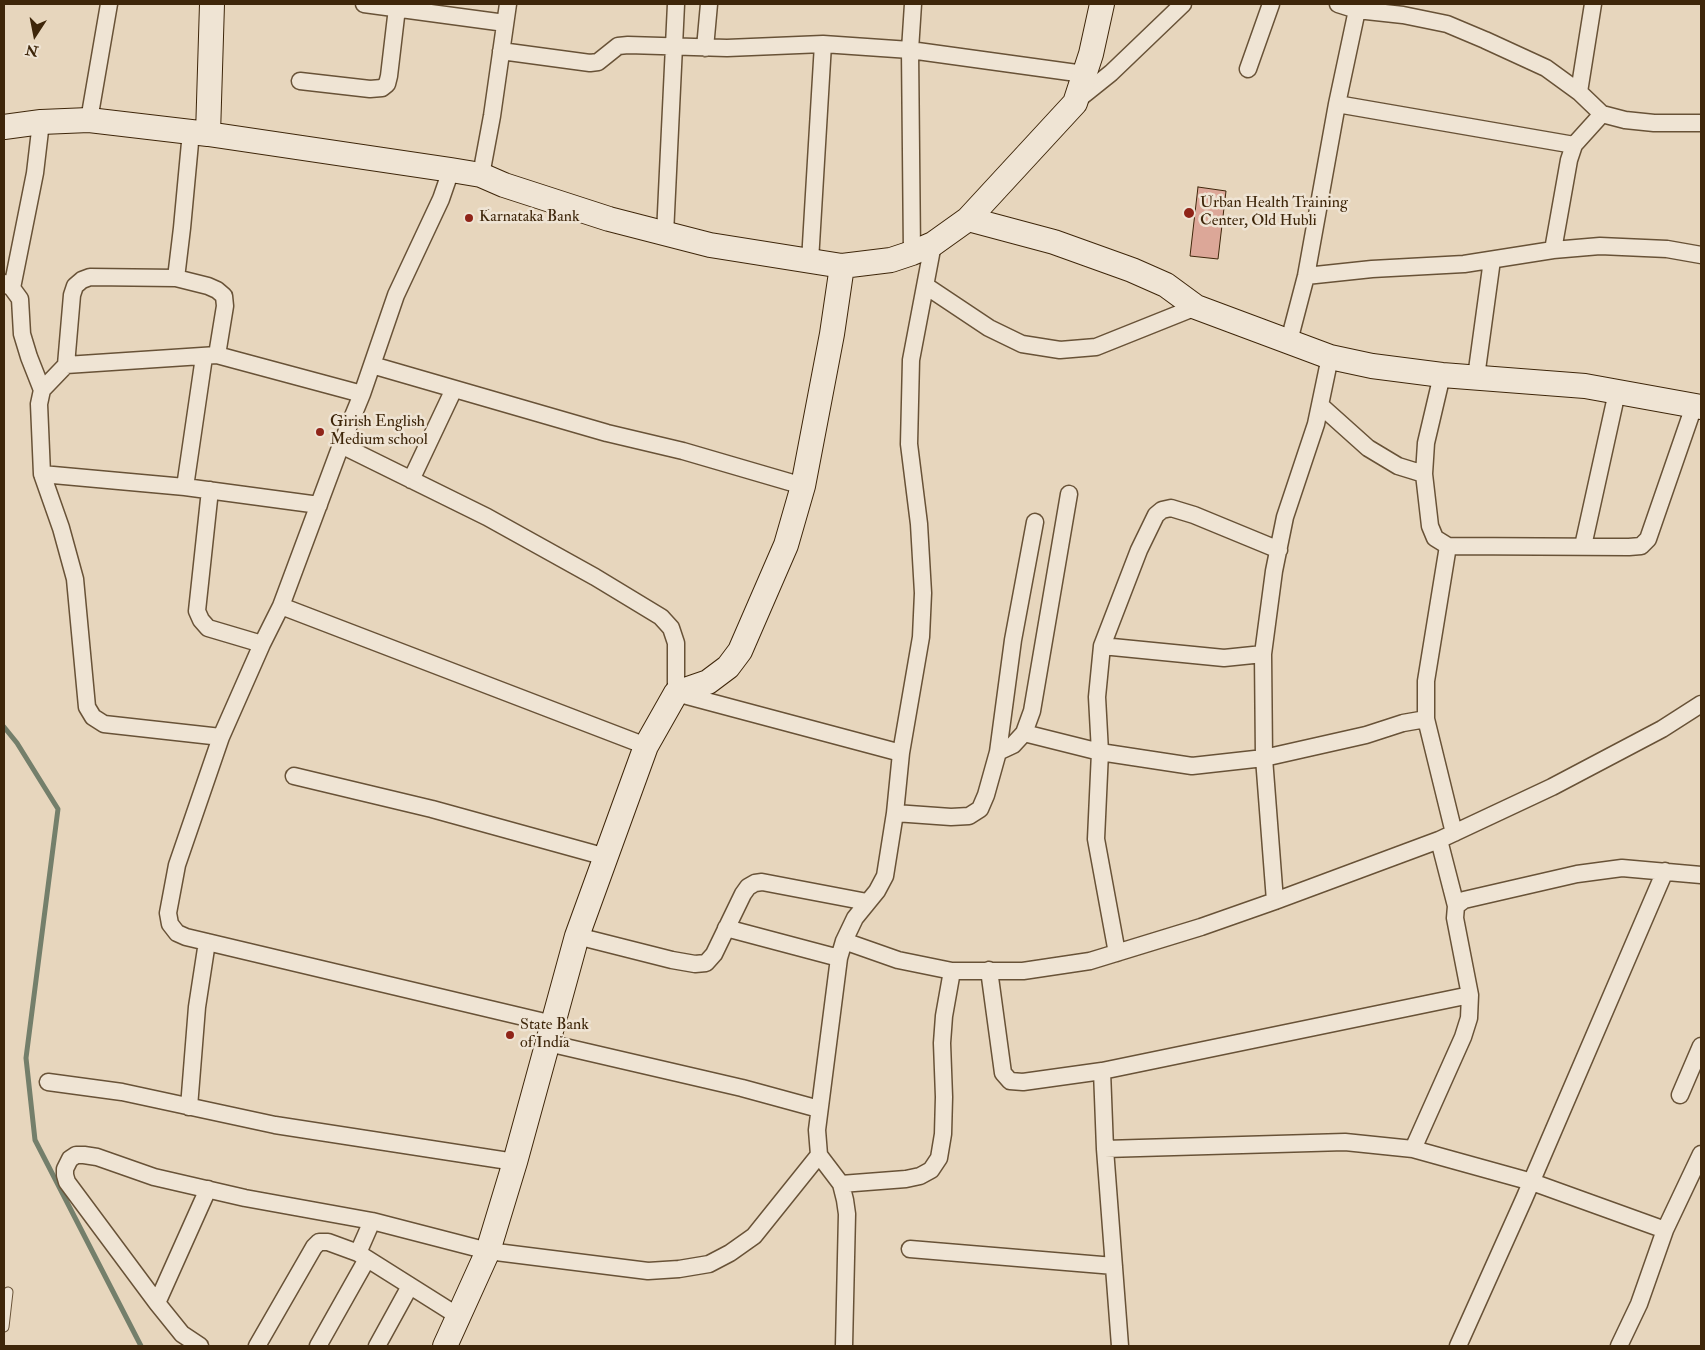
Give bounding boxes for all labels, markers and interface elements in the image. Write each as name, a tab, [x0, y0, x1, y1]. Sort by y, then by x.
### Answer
north arrow	[10, 10, 60, 60]
text: N	[24, 41, 40, 60]
place label: Urban Health Training Center, Old Hubli	[1200, 194, 1348, 232]
marker: Urban Health Training Center, Old Hubli	[1182, 206, 1196, 220]
place label: Karnataka Bank	[479, 208, 580, 228]
marker: Karnataka Bank	[463, 212, 475, 224]
place label: Girish English Medium school	[330, 413, 428, 451]
marker: Girish English Medium school	[314, 426, 326, 438]
place label: State Bank of India	[520, 1016, 589, 1054]
marker: State Bank of India	[504, 1029, 516, 1041]

